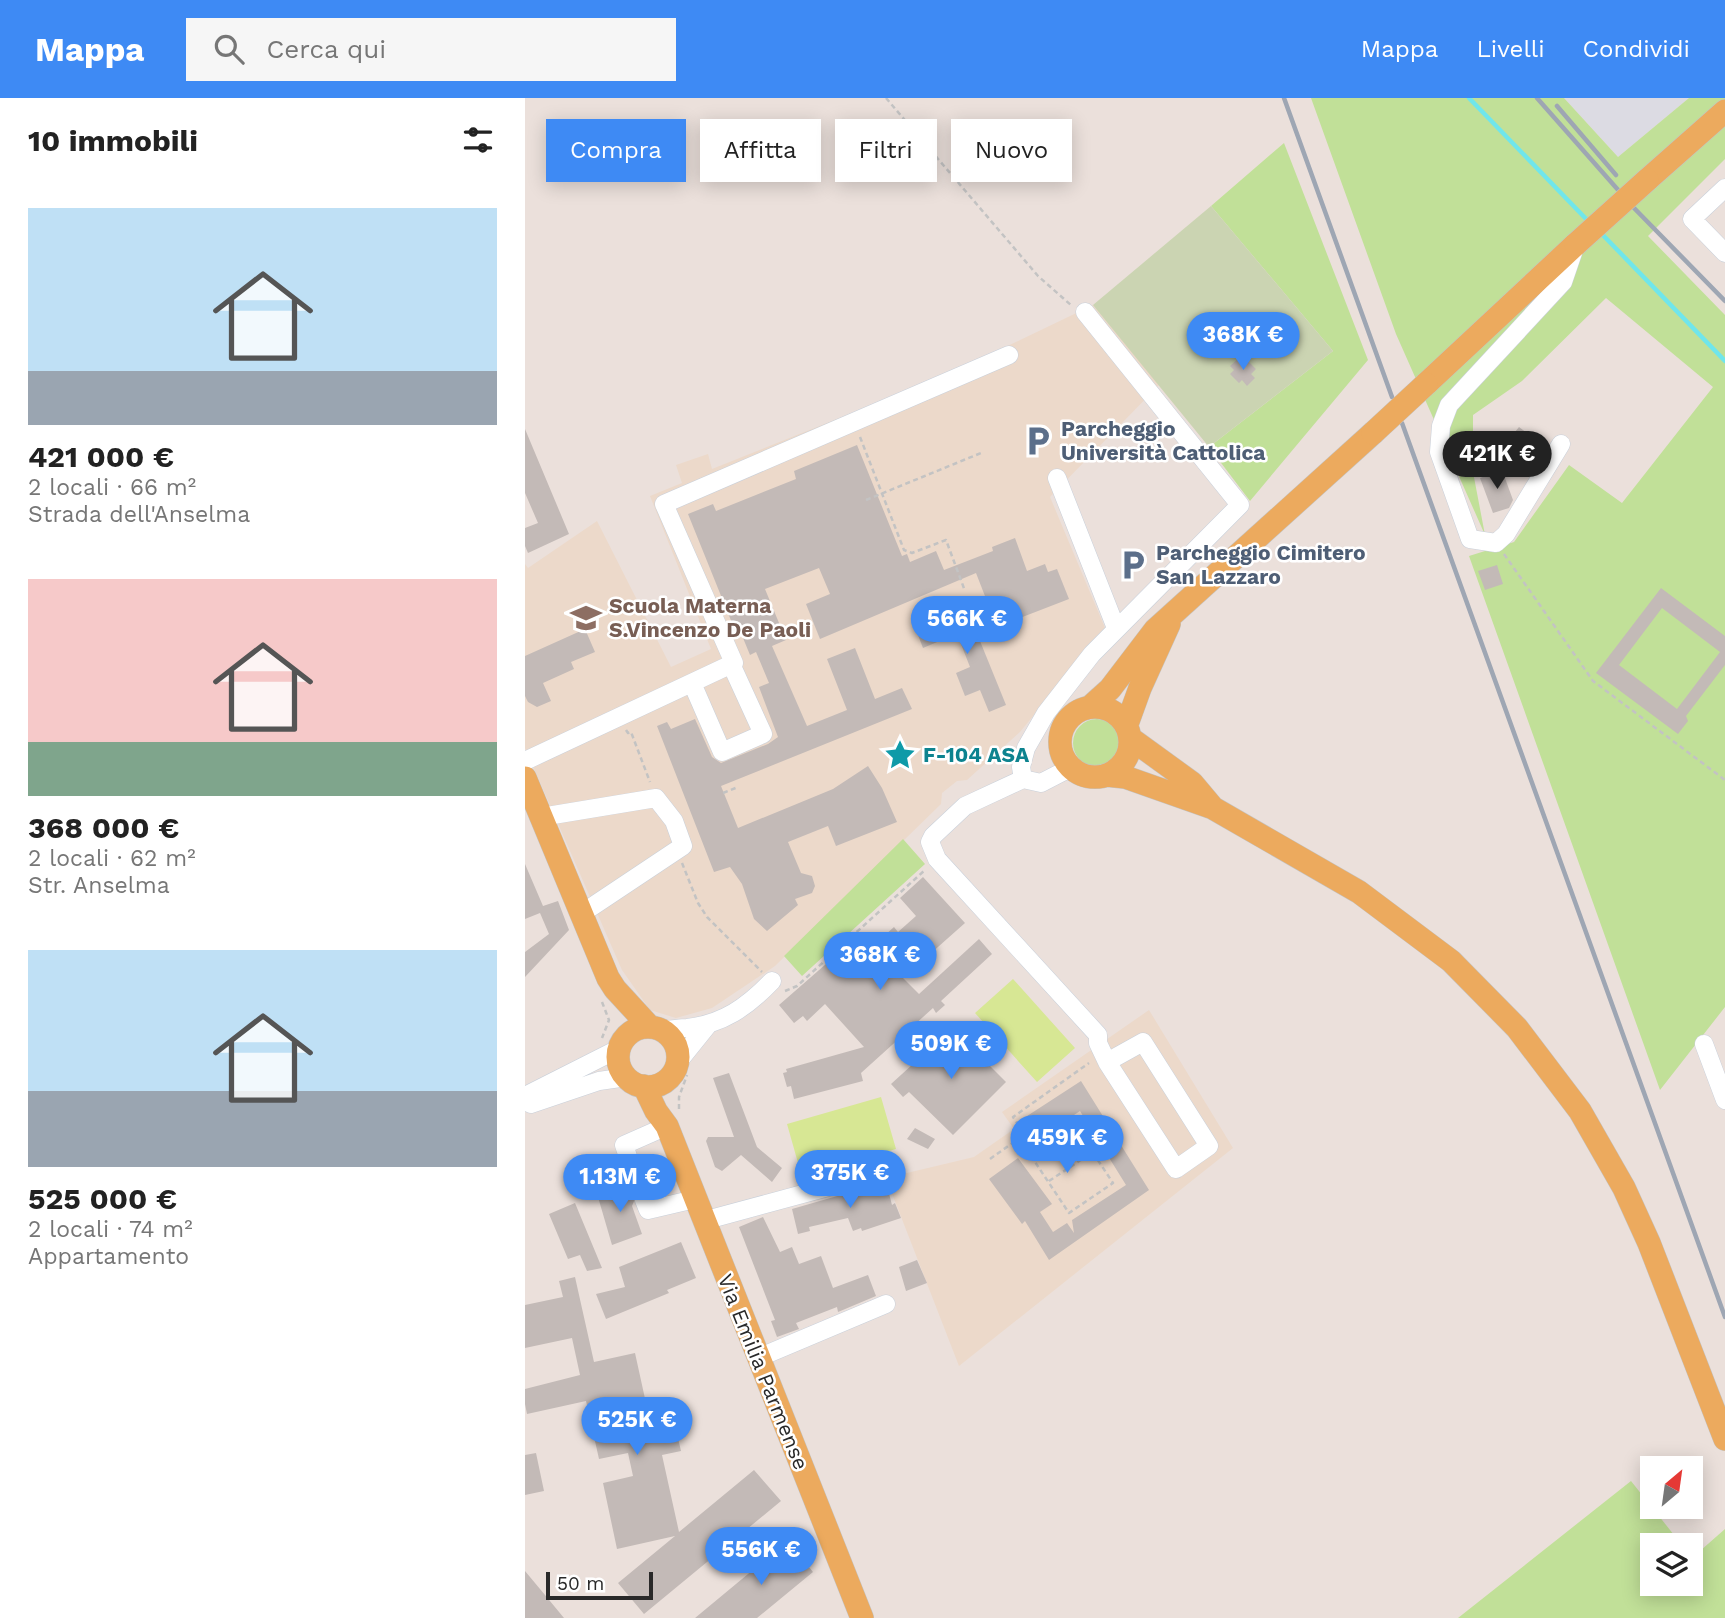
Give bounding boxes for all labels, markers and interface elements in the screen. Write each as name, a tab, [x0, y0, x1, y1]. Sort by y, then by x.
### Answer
search box	[186, 18, 676, 81]
text: Mappa	[35, 30, 144, 69]
icon: search	[210, 30, 248, 68]
text: Cerca qui	[266, 34, 386, 64]
text: Mappa	[1361, 35, 1438, 63]
text: Livelli	[1476, 35, 1545, 63]
text: Condividi	[1583, 35, 1690, 63]
chip: Compra	[546, 119, 686, 182]
chip: Affitta	[700, 119, 821, 182]
chip: Filtri	[835, 119, 937, 182]
chip: Nuovo	[951, 119, 1072, 182]
icon: filters	[459, 121, 497, 159]
text: 10 immobili	[28, 123, 198, 158]
icon: home	[200, 253, 326, 379]
pin: 368K €	[1186, 313, 1300, 372]
text: 368K €	[1203, 321, 1283, 348]
place label: Parcheggio Università Cattolica	[1061, 416, 1266, 465]
parking icon: Parcheggio Università Cattolica	[1021, 424, 1055, 458]
pin: 421K €	[1440, 432, 1554, 491]
text: 421 000 €	[28, 439, 174, 474]
text: 421K €	[1459, 440, 1535, 467]
text: 2 locali · 66 m²	[28, 474, 196, 501]
text: Strada dell'Anselma	[28, 501, 250, 528]
place label: Parcheggio Cimitero San Lazzaro	[1156, 540, 1366, 589]
parking icon: Parcheggio Cimitero San Lazzaro	[1116, 548, 1150, 582]
place label: Scuola Materna S.Vincenzo De Paoli	[609, 593, 811, 642]
pin: 566K €	[910, 596, 1024, 656]
school or university icon: Scuola Materna S.Vincenzo De Paoli	[569, 601, 603, 635]
text: 566K €	[927, 605, 1007, 632]
icon: home	[200, 624, 326, 750]
place icon: F-104 ASA	[883, 738, 917, 772]
place label: F-104 ASA	[923, 742, 1030, 767]
text: 368 000 €	[28, 810, 179, 845]
text: 2 locali · 62 m²	[28, 845, 196, 872]
text: Str. Anselma	[28, 872, 170, 899]
pin: 368K €	[823, 932, 937, 992]
text: 368K €	[840, 941, 920, 968]
icon: home	[200, 995, 326, 1121]
pin: 509K €	[894, 1021, 1008, 1081]
text: 509K €	[911, 1030, 991, 1057]
pin: 459K €	[1010, 1116, 1124, 1175]
text: 459K €	[1027, 1124, 1107, 1151]
pin: 375K €	[793, 1150, 907, 1210]
pin: 1.13M €	[555, 1154, 685, 1214]
text: 375K €	[811, 1159, 889, 1186]
text: 1.13M €	[579, 1163, 661, 1190]
text: 525 000 €	[28, 1181, 177, 1216]
text: 2 locali · 74 m²	[28, 1216, 193, 1243]
text: Appartamento	[28, 1243, 189, 1270]
street label: Via Emilia Parmense	[713, 1270, 814, 1473]
pin: 525K €	[580, 1398, 694, 1457]
text: 525K €	[597, 1406, 677, 1433]
north arrow	[1640, 1456, 1703, 1519]
map controls	[1640, 1456, 1703, 1596]
pin: 556K €	[704, 1528, 818, 1587]
button: layers	[1640, 1533, 1703, 1596]
text: 556K €	[721, 1536, 801, 1563]
scale bar	[546, 1569, 653, 1601]
text: 50 m	[557, 1572, 604, 1595]

